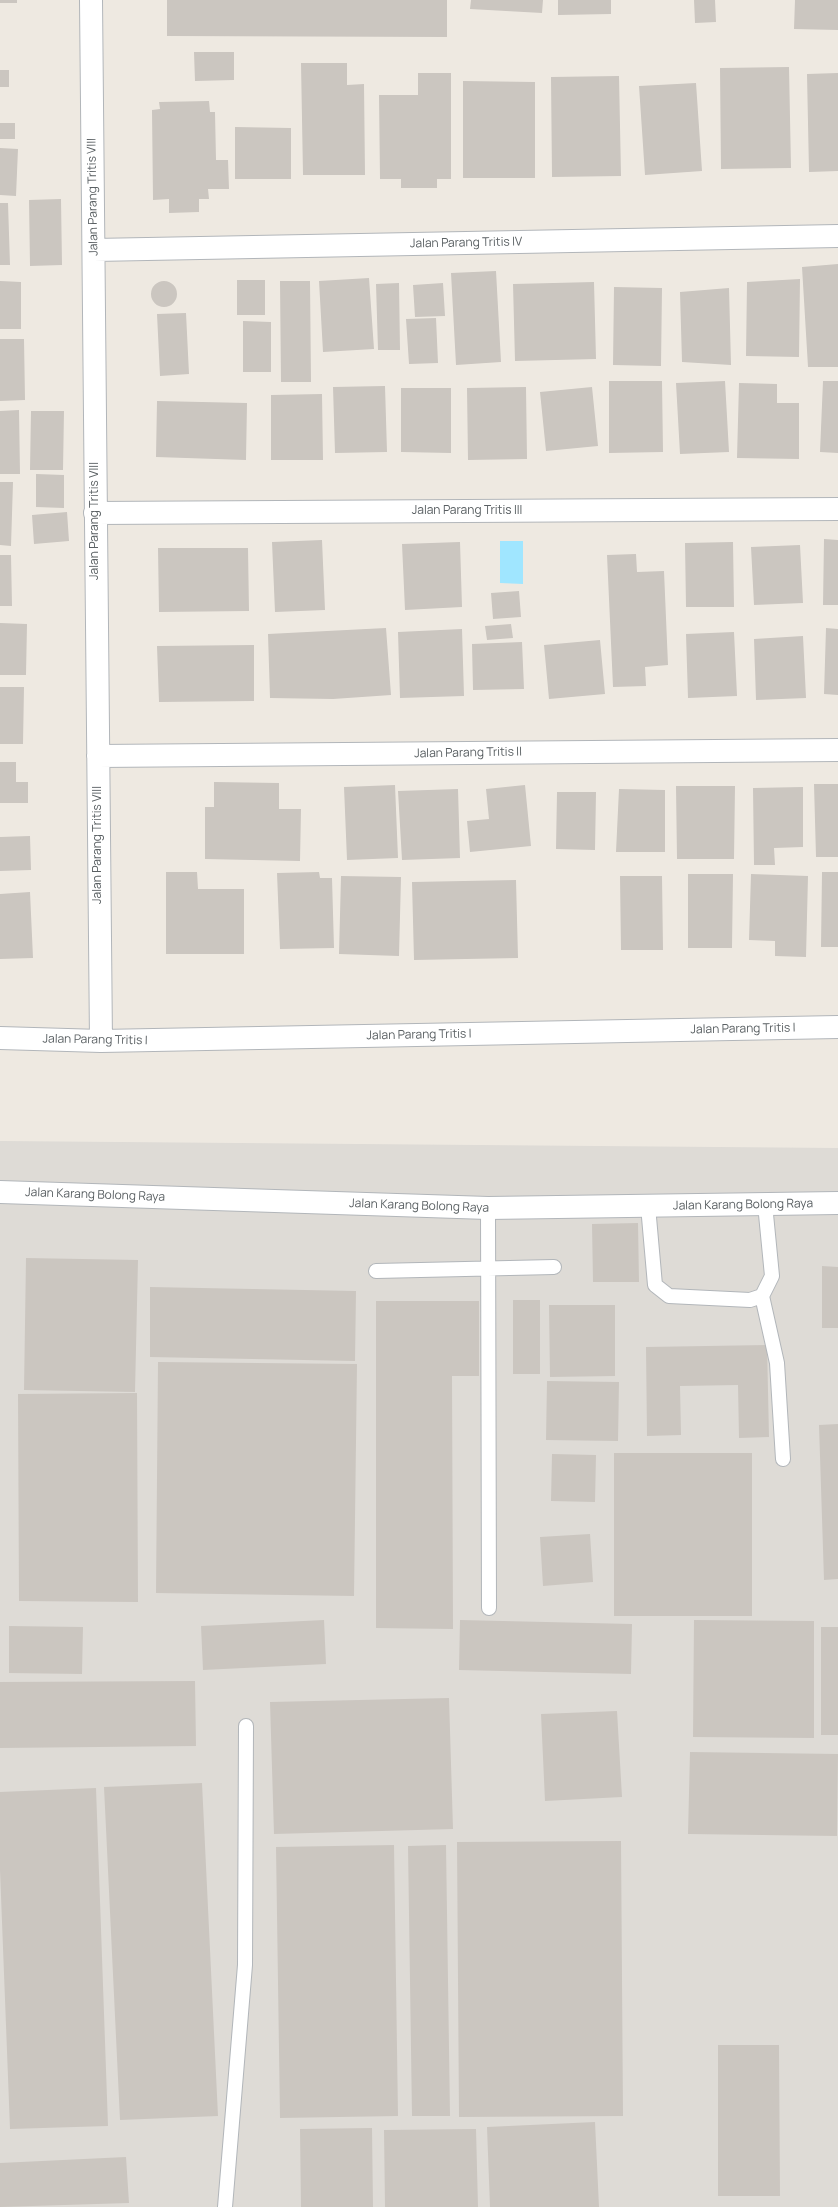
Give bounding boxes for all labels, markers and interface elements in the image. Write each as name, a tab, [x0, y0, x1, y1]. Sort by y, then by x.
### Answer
street label: Jalan Parang Tritis VIII	[85, 138, 101, 256]
street label: Jalan Parang Tritis IV	[410, 235, 522, 251]
street label: Jalan Parang Tritis VIII	[88, 462, 102, 580]
street label: Jalan Parang Tritis III	[412, 504, 522, 518]
street label: Jalan Parang Tritis II	[414, 745, 522, 761]
street label: Jalan Parang Tritis VIII	[91, 786, 105, 904]
street label: Jalan Parang Tritis I	[690, 1021, 796, 1037]
street label: Jalan Parang Tritis I	[366, 1027, 472, 1043]
street label: Jalan Parang Tritis I	[42, 1032, 148, 1048]
street label: Jalan Karang Bolong Raya	[25, 1185, 165, 1205]
street label: Jalan Karang Bolong Raya	[349, 1196, 489, 1216]
street label: Jalan Karang Bolong Raya	[673, 1197, 813, 1213]

